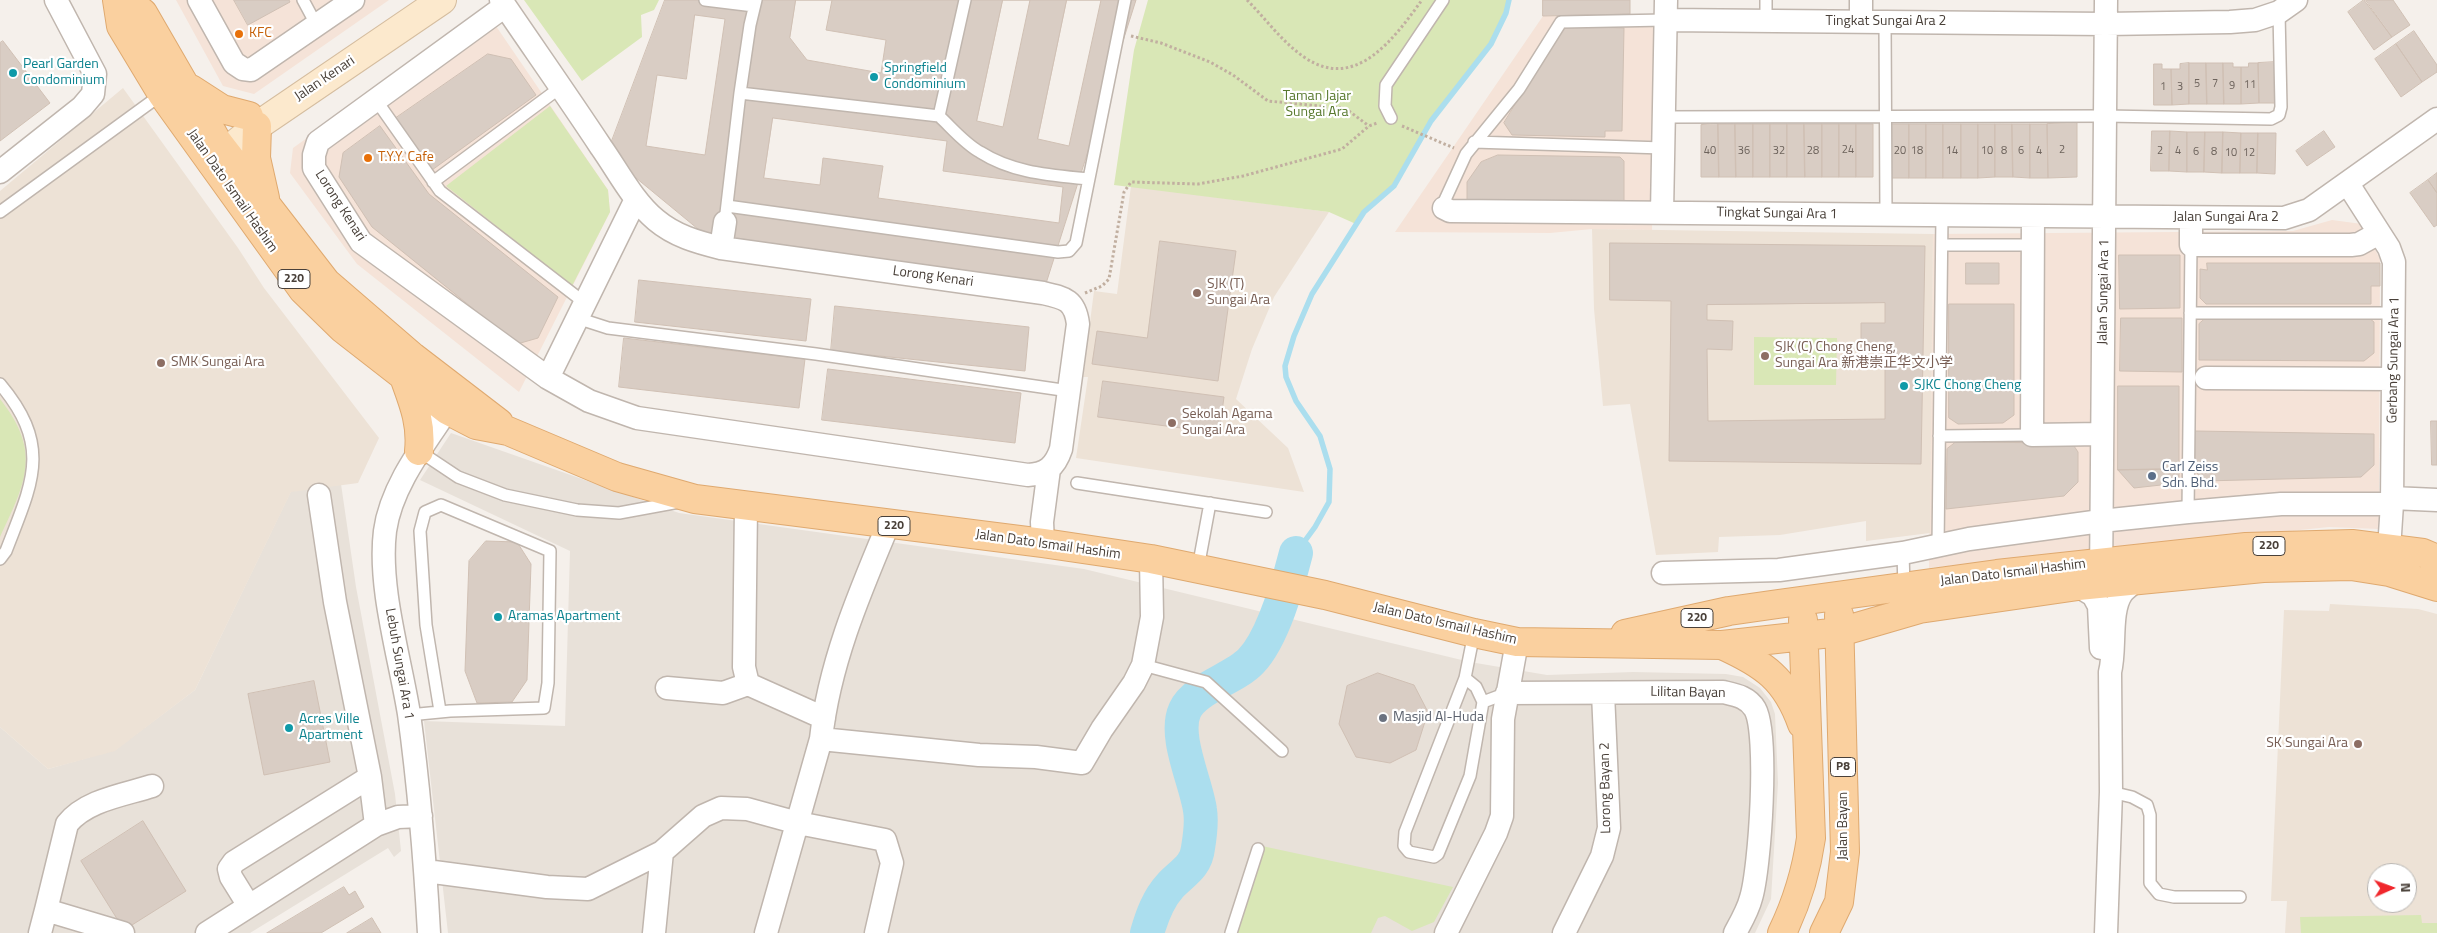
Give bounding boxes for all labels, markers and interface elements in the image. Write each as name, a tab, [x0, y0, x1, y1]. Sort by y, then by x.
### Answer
street label: Tingkat Sungai Ara 2	[1826, 14, 1946, 30]
place label: KFC	[249, 26, 272, 42]
marker: KFC	[233, 28, 245, 40]
street label: Jalan Kenari	[292, 53, 358, 105]
place label: Pearl Garden Condominium	[23, 57, 105, 90]
place label: Springfield Condominium	[884, 61, 966, 94]
marker: Pearl Garden Condominium	[7, 67, 19, 79]
marker: Springfield Condominium	[868, 71, 880, 83]
house number: 5	[2194, 77, 2200, 91]
house number: 7	[2212, 77, 2218, 91]
house number: 11	[2244, 78, 2256, 92]
house number: 9	[2229, 79, 2235, 93]
house number: 1	[2160, 80, 2166, 94]
house number: 3	[2177, 80, 2183, 94]
park label: Taman Jajar Sungai Ara	[1283, 89, 1351, 121]
street label: Jalan Dato Ismail Hashim	[183, 126, 281, 256]
house number: 24	[1842, 143, 1854, 157]
house number: 2	[2059, 143, 2065, 157]
house number: 40	[1704, 144, 1716, 158]
house number: 36	[1738, 144, 1750, 158]
house number: 32	[1773, 144, 1785, 158]
house number: 28	[1807, 144, 1819, 158]
house number: 20	[1894, 144, 1906, 158]
house number: 18	[1911, 144, 1923, 158]
house number: 14	[1946, 144, 1958, 158]
house number: 10	[1981, 144, 1993, 158]
house number: 8	[2001, 144, 2007, 158]
house number: 6	[2018, 144, 2024, 158]
house number: 4	[2036, 144, 2042, 158]
house number: 2	[2157, 144, 2163, 158]
house number: 4	[2175, 144, 2181, 158]
house number: 6	[2193, 145, 2199, 159]
house number: 8	[2211, 145, 2217, 159]
house number: 10	[2225, 146, 2237, 160]
house number: 12	[2243, 146, 2255, 160]
place label: T.Y.Y. Cafe	[378, 150, 434, 166]
marker: T.Y.Y. Cafe	[362, 152, 374, 164]
street label: Lorong Kenari	[311, 167, 369, 245]
street label: Tingkat Sungai Ara 1	[1716, 205, 1838, 223]
street label: Jalan Sungai Ara 2	[2173, 210, 2279, 226]
street label: Jalan Sungai Ara 1	[2095, 239, 2113, 345]
street label: Lorong Kenari	[892, 263, 974, 291]
road number: 220	[278, 270, 310, 288]
place label: SJK (T) Sungai Ara	[1207, 277, 1270, 310]
marker: SJK (T) Sungai Ara	[1191, 287, 1203, 299]
street label: Gerbang Sungai Ara 1	[2384, 296, 2404, 424]
place label: SJK (C) Chong Cheng, Sungai Ara 新港崇正华文小学	[1775, 340, 1953, 372]
marker: SJK (C) Chong Cheng, Sungai Ara 新港崇正华文小学	[1759, 350, 1771, 362]
place label: SMK Sungai Ara	[171, 355, 264, 371]
marker: SMK Sungai Ara	[155, 357, 167, 369]
place label: SJKC Chong Cheng	[1914, 378, 2021, 394]
marker: SJKC Chong Cheng	[1898, 380, 1910, 392]
place label: Sekolah Agama Sungai Ara	[1182, 407, 1273, 440]
marker: Sekolah Agama Sungai Ara	[1166, 417, 1178, 429]
place label: Carl Zeiss Sdn. Bhd.	[2162, 460, 2218, 492]
marker: Carl Zeiss Sdn. Bhd.	[2146, 470, 2158, 482]
road number: 220	[878, 516, 910, 536]
street label: Jalan Dato Ismail Hashim	[974, 526, 1122, 564]
road number: 220	[2253, 536, 2285, 556]
street label: Jalan Dato Ismail Hashim	[1939, 556, 2087, 590]
street label: Jalan Dato Ismail Hashim	[1372, 599, 1518, 649]
street label: Lebuh Sungai Ara 1	[381, 607, 417, 721]
road number: 220	[1681, 608, 1713, 628]
place label: Aramas Apartment	[508, 609, 620, 625]
marker: Aramas Apartment	[492, 611, 504, 623]
street label: Lilitan Bayan	[1650, 684, 1726, 702]
place label: Masjid Al-Huda	[1393, 710, 1484, 726]
place label: Acres Ville Apartment	[299, 712, 363, 744]
marker: Masjid Al-Huda	[1377, 712, 1389, 724]
marker: Acres Ville Apartment	[283, 722, 295, 734]
place label: SK Sungai Ara	[2266, 736, 2348, 752]
marker: SK Sungai Ara	[2352, 738, 2364, 750]
street label: Lorong Bayan 2	[1597, 742, 1615, 834]
road number: P8	[1830, 758, 1856, 776]
street label: Jalan Bayan	[1836, 792, 1852, 860]
north arrow	[2367, 863, 2417, 913]
text: N	[2396, 882, 2417, 893]

